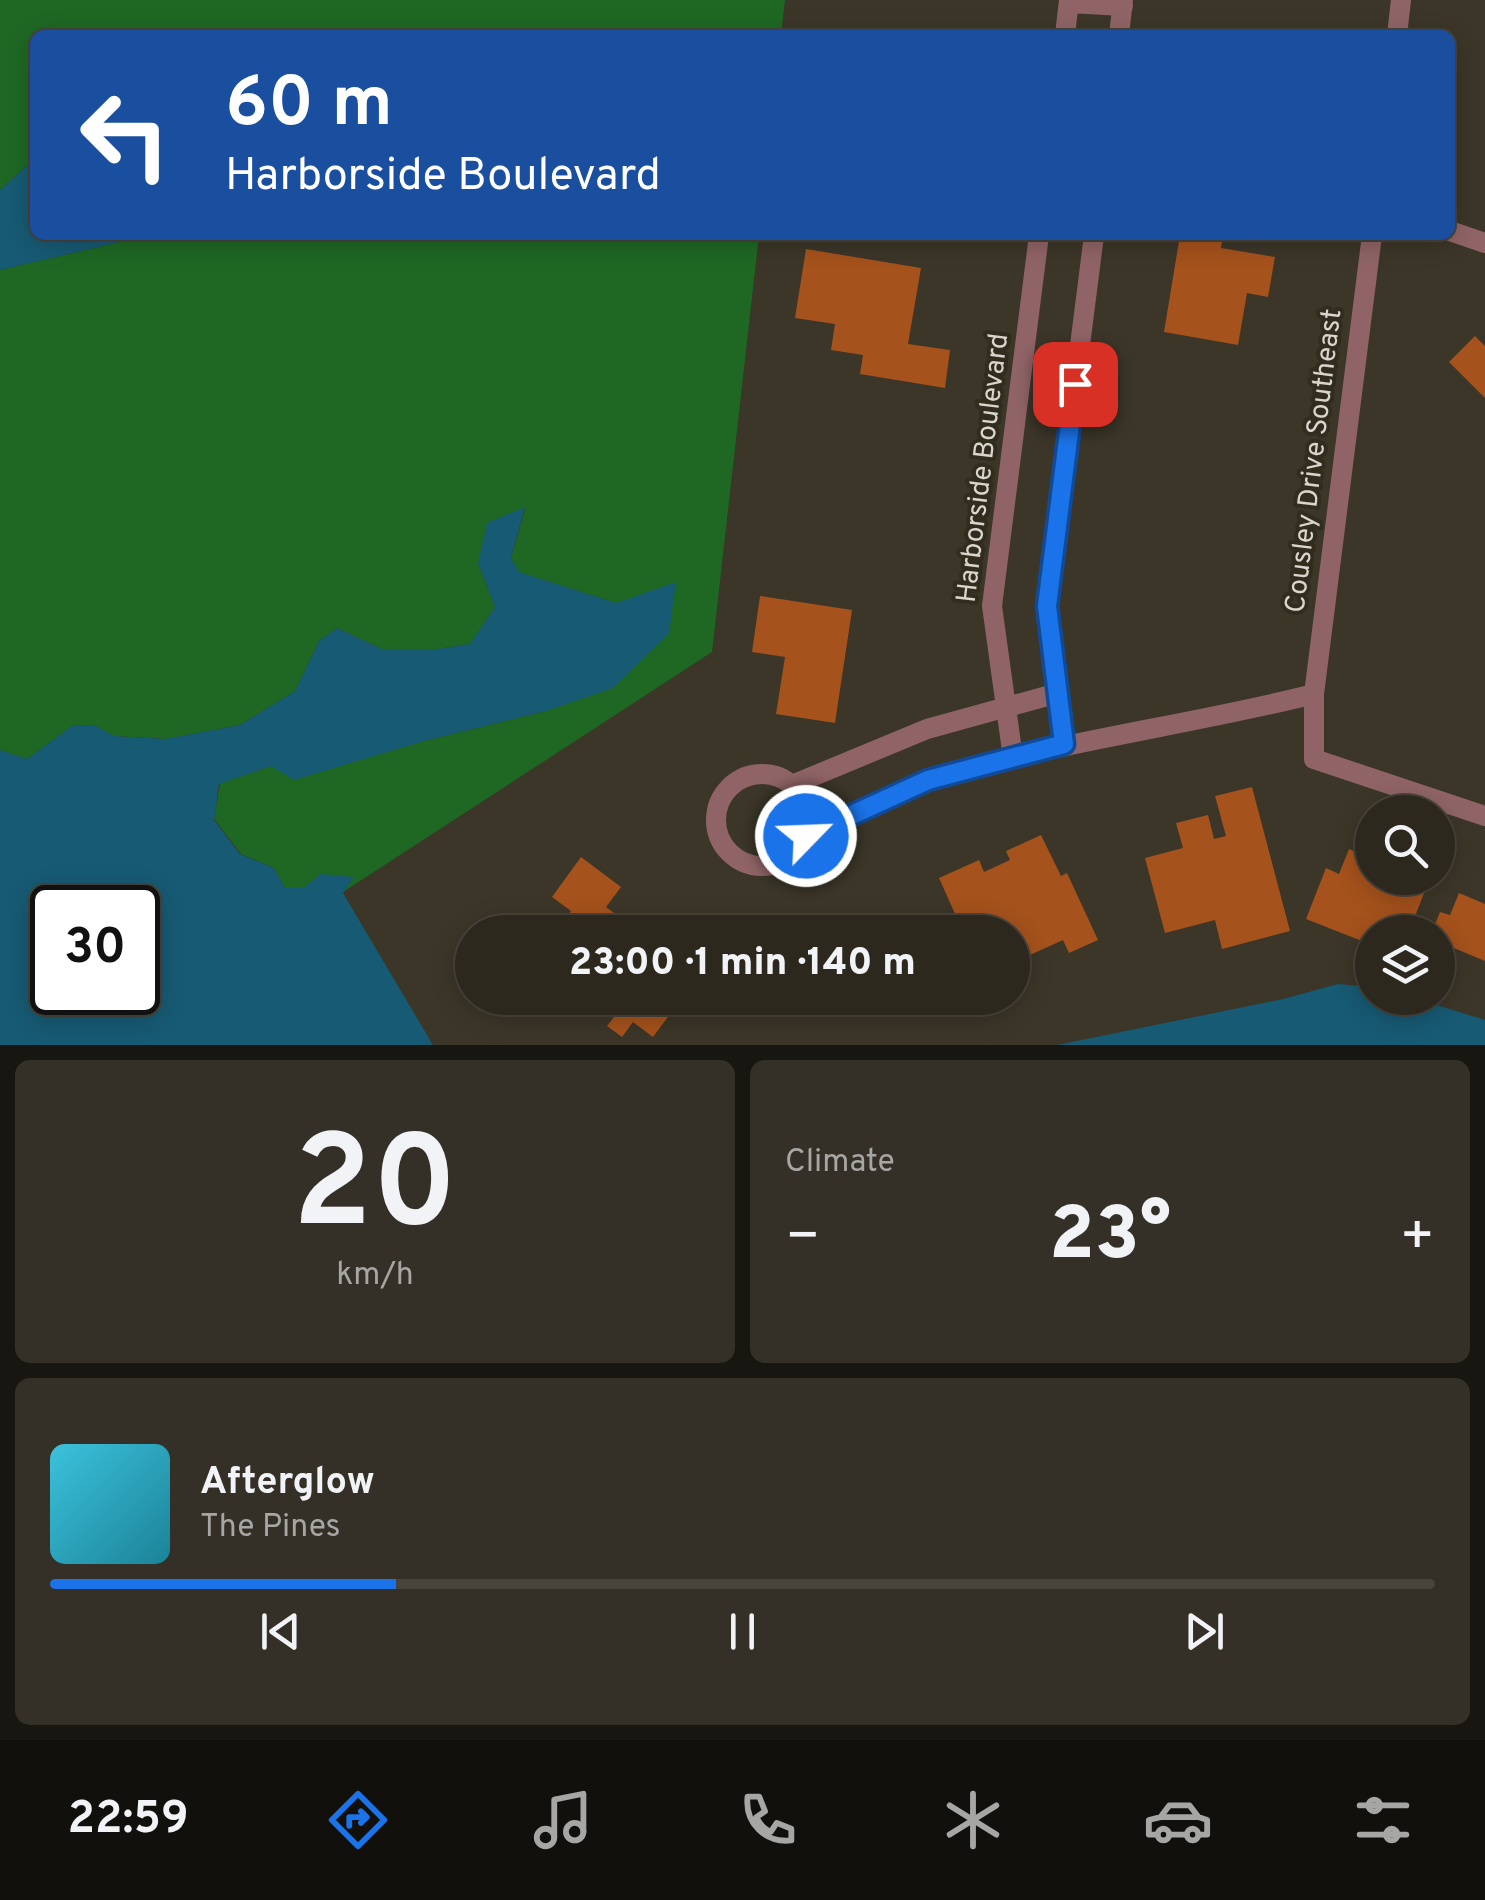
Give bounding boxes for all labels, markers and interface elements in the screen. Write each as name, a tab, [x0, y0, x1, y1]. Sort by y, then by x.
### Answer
text: 60 m	[225, 62, 393, 151]
icon: left	[60, 70, 190, 200]
text: Harborside Boulevard	[225, 149, 661, 206]
street label: Cousley Drive Southeast	[1278, 307, 1352, 615]
street label: Harborside Boulevard	[950, 331, 1018, 605]
pin	[1033, 342, 1118, 427]
icon: arrive	[1048, 357, 1103, 412]
position arrow	[754, 784, 858, 888]
map controls	[1355, 795, 1455, 1015]
button: search	[1355, 795, 1455, 895]
speed limit sign: 30	[30, 885, 160, 1015]
button: layers	[1355, 915, 1455, 1015]
text: 23:00 · 1 min · 140 m	[569, 940, 916, 989]
text: 20	[293, 1108, 457, 1273]
text: Climate	[785, 1143, 895, 1183]
text: 23°	[1049, 1191, 1171, 1286]
text: −	[785, 1204, 820, 1274]
text: +	[1400, 1204, 1435, 1274]
text: km/h	[336, 1256, 414, 1296]
text: Afterglow	[200, 1459, 375, 1508]
text: The Pines	[200, 1508, 341, 1548]
icon: previous	[253, 1604, 308, 1659]
icon: pause	[715, 1604, 770, 1659]
icon: next	[1177, 1604, 1232, 1659]
icon: directions	[323, 1785, 393, 1855]
icon: music	[528, 1785, 598, 1855]
icon: phone	[733, 1785, 803, 1855]
icon: climate	[938, 1785, 1008, 1855]
icon: car	[1143, 1785, 1213, 1855]
icon: filters	[1348, 1785, 1418, 1855]
text: 22:59	[67, 1792, 189, 1849]

